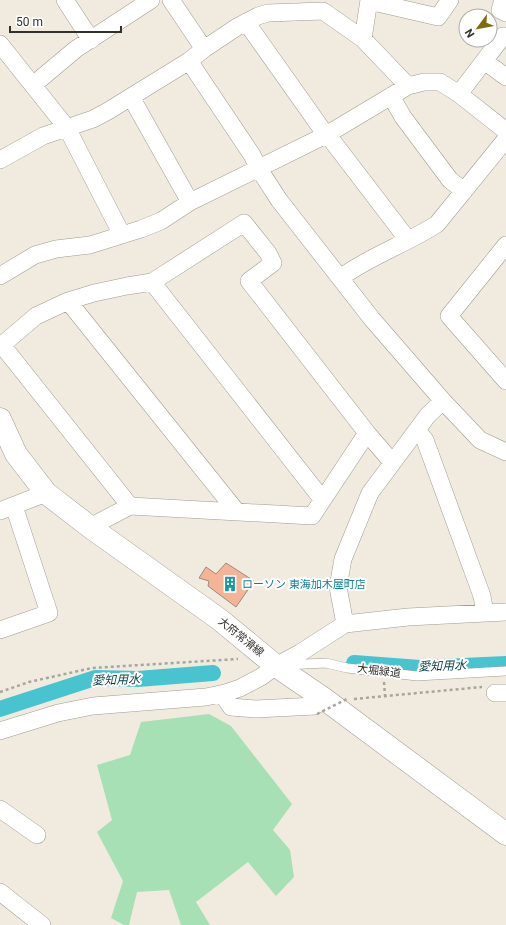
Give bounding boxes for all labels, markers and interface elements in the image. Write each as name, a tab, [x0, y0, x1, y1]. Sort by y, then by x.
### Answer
scale bar	[10, 8, 121, 34]
north arrow	[458, 8, 498, 48]
text: 50 m	[16, 15, 43, 29]
text: N	[462, 26, 478, 40]
building icon: ローソン 東海加木屋町店	[221, 575, 239, 593]
place label: ローソン 東海加木屋町店	[242, 578, 366, 591]
street label: 大府常滑線	[216, 615, 266, 659]
water label: 愛知用水	[418, 658, 468, 674]
street label: 大堀緑道	[356, 662, 402, 680]
water label: 愛知用水	[92, 672, 142, 688]

